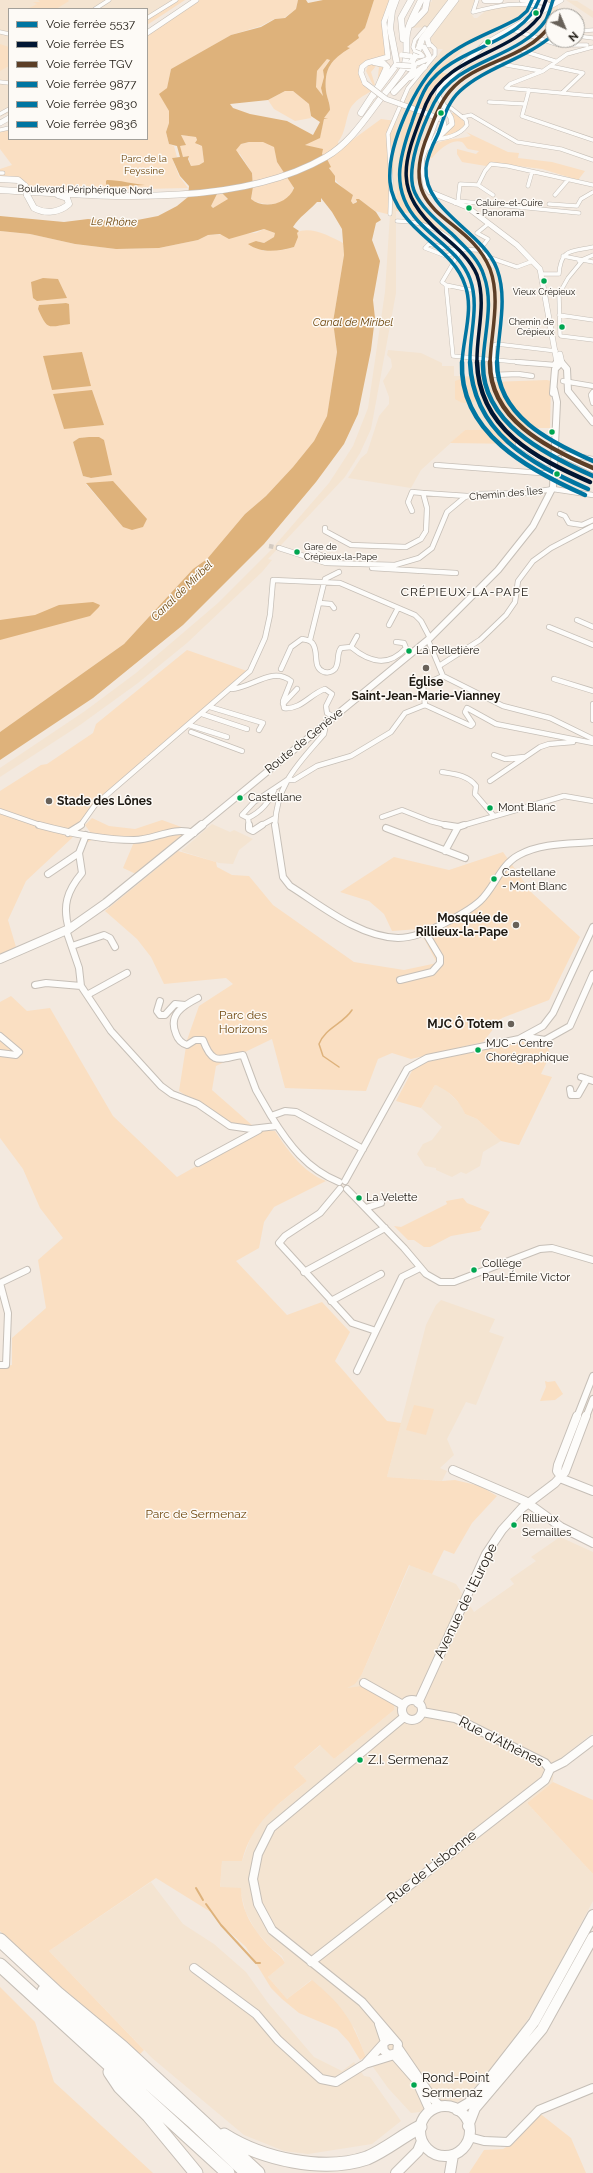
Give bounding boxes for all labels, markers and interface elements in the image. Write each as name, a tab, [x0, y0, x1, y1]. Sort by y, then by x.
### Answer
legend	[8, 8, 148, 140]
unlabelled marker	[531, 8, 541, 18]
north arrow	[545, 8, 585, 48]
text: Voie ferrée 5537	[46, 17, 135, 31]
text: N	[565, 29, 581, 44]
text: Voie ferrée ES	[46, 37, 124, 51]
unlabelled marker	[483, 37, 493, 47]
text: Voie ferrée TGV	[46, 57, 133, 71]
text: Voie ferrée 9877	[46, 77, 136, 91]
text: Voie ferrée 9830	[46, 97, 137, 111]
unlabelled marker	[436, 108, 446, 118]
text: Voie ferrée 9836	[46, 117, 137, 131]
park label: Parc de la Feyssine	[121, 153, 167, 176]
street label: Boulevard Périphérique Nord	[18, 183, 152, 197]
place label: Caluire-et-Cuire - Panorama	[476, 198, 543, 219]
marker: Caluire-et-Cuire - Panorama	[464, 203, 474, 213]
water label: Le Rhône	[91, 215, 137, 229]
marker: Vieux Crépieux	[539, 276, 549, 286]
place label: Vieux Crépieux	[513, 287, 575, 297]
water label: Canal de Miribel	[313, 316, 393, 330]
place label: Chemin de Crépieux	[509, 317, 554, 338]
marker: Chemin de Crépieux	[557, 322, 567, 332]
unlabelled marker	[547, 427, 557, 437]
unlabelled marker	[552, 469, 562, 479]
street label: Chemin des Îles	[469, 485, 543, 503]
place label: Gare de Crépieux-la-Pape	[304, 542, 377, 563]
marker: Gare de Crépieux-la-Pape	[292, 547, 302, 557]
water label: Canal de Miribel	[149, 558, 215, 624]
district label: CRÉPIEUX-LA-PAPE	[401, 585, 529, 599]
place label: La Pelletière	[416, 644, 479, 658]
marker: La Pelletière	[404, 646, 414, 656]
marker: Église Saint-Jean-Marie-Vianney	[421, 663, 431, 673]
place label: Église Saint-Jean-Marie-Vianney	[352, 675, 500, 703]
street label: Route de Genève	[262, 705, 346, 777]
place label: Castellane	[248, 791, 302, 805]
marker: Castellane	[235, 793, 245, 803]
place label: Stade des Lônes	[57, 794, 152, 808]
marker: Stade des Lônes	[44, 796, 54, 806]
place label: Mont Blanc	[498, 801, 556, 815]
marker: Mont Blanc	[485, 803, 495, 813]
place label: Castellane - Mont Blanc	[502, 866, 567, 892]
marker: Castellane - Mont Blanc	[489, 874, 499, 884]
place label: Mosquée de Rillieux-la-Pape	[416, 911, 508, 939]
marker: Mosquée de Rillieux-la-Pape	[511, 920, 521, 930]
park label: Parc des Horizons	[219, 1008, 267, 1036]
place label: MJC Ô Totem	[427, 1017, 503, 1031]
marker: MJC Ô Totem	[506, 1019, 516, 1029]
place label: MJC - Centre Chorégraphique	[486, 1037, 569, 1063]
marker: MJC - Centre Chorégraphique	[473, 1045, 483, 1055]
place label: La Velette	[366, 1191, 418, 1205]
marker: La Velette	[354, 1193, 364, 1203]
place label: Collège Paul-Émile Victor	[482, 1257, 570, 1283]
marker: Collège Paul-Émile Victor	[469, 1265, 479, 1275]
park label: Parc de Sermenaz	[145, 1507, 247, 1521]
place label: Rillieux Semailles	[522, 1512, 571, 1538]
marker: Rillieux Semailles	[509, 1520, 519, 1530]
street label: Avenue de l'Europe	[431, 1541, 501, 1661]
street label: Rue d'Athènes	[456, 1713, 546, 1771]
place label: Z.I. Sermenaz	[368, 1752, 448, 1768]
marker: Z.I. Sermenaz	[355, 1755, 365, 1765]
street label: Rue de Lisbonne	[384, 1827, 480, 1907]
place label: Rond-Point Sermenaz	[422, 2070, 490, 2101]
marker: Rond-Point Sermenaz	[409, 2080, 419, 2090]

